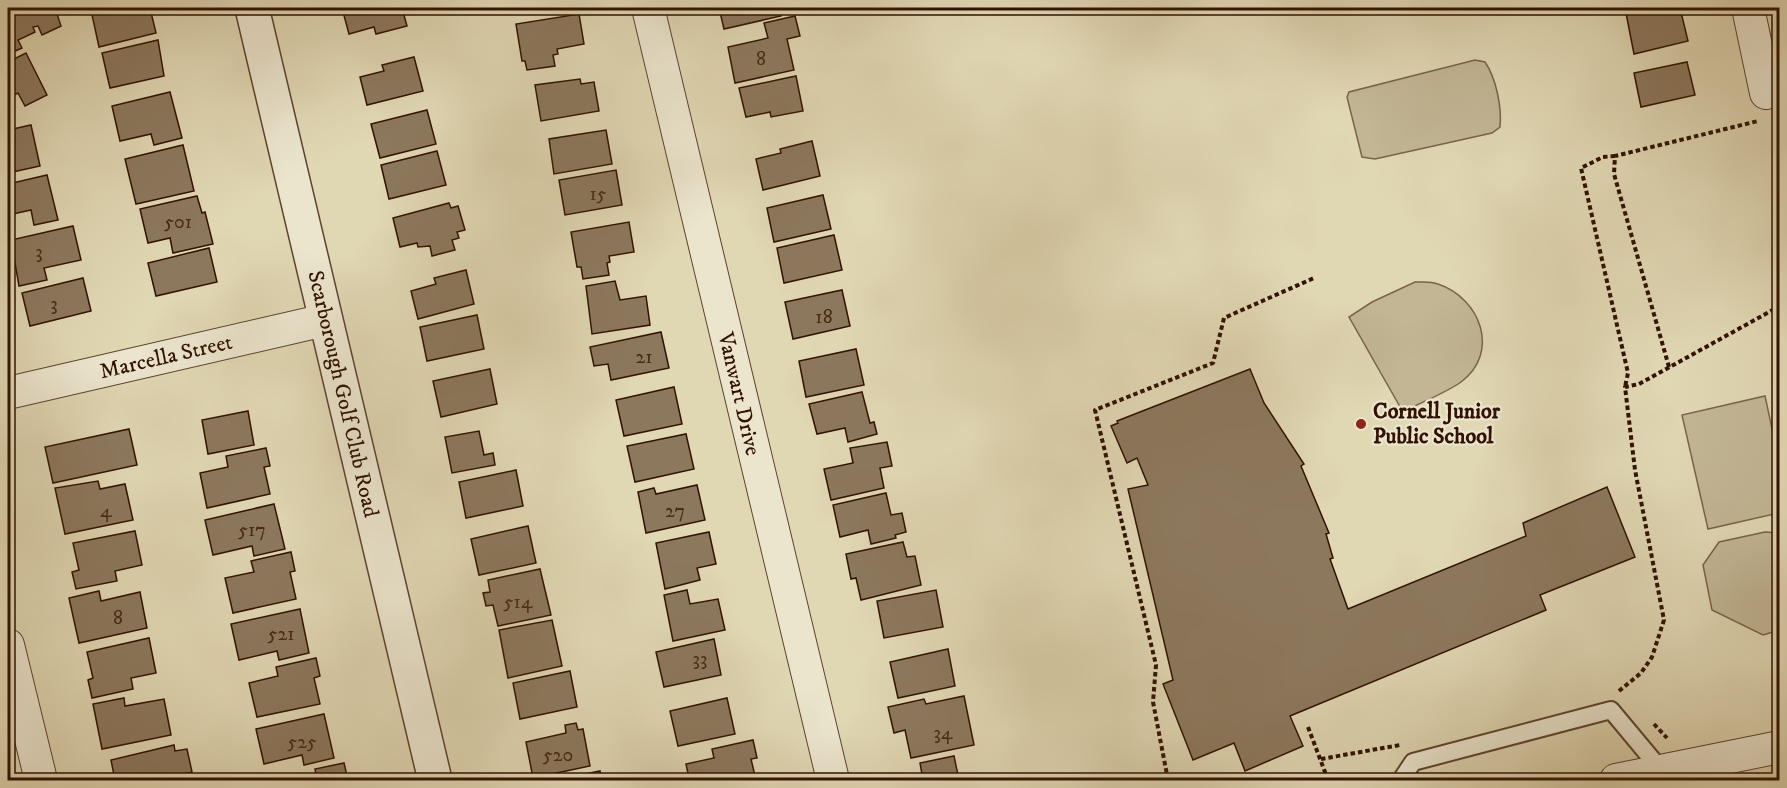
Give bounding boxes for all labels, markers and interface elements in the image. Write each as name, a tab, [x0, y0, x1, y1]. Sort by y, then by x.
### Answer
house number: 8	[756, 47, 766, 72]
house number: 15	[589, 182, 607, 207]
house number: 501	[164, 210, 192, 235]
house number: 3	[35, 240, 43, 265]
street label: Scarborough Golf Club Road	[301, 268, 385, 520]
house number: 3	[50, 292, 58, 317]
house number: 18	[815, 305, 833, 330]
street label: Marcella Street	[97, 329, 235, 385]
street label: Vanwart Drive	[711, 329, 766, 458]
house number: 21	[635, 345, 653, 370]
place label: Cornell Junior Public School	[1373, 398, 1501, 450]
marker: Cornell Junior Public School	[1354, 417, 1368, 431]
house number: 4	[100, 499, 112, 524]
house number: 27	[665, 499, 685, 524]
house number: 517	[238, 518, 266, 543]
house number: 514	[504, 590, 533, 615]
house number: 8	[113, 606, 123, 631]
house number: 521	[267, 622, 295, 647]
house number: 33	[693, 647, 707, 672]
house number: 34	[934, 721, 953, 746]
house number: 525	[287, 730, 317, 755]
house number: 520	[543, 743, 573, 768]

